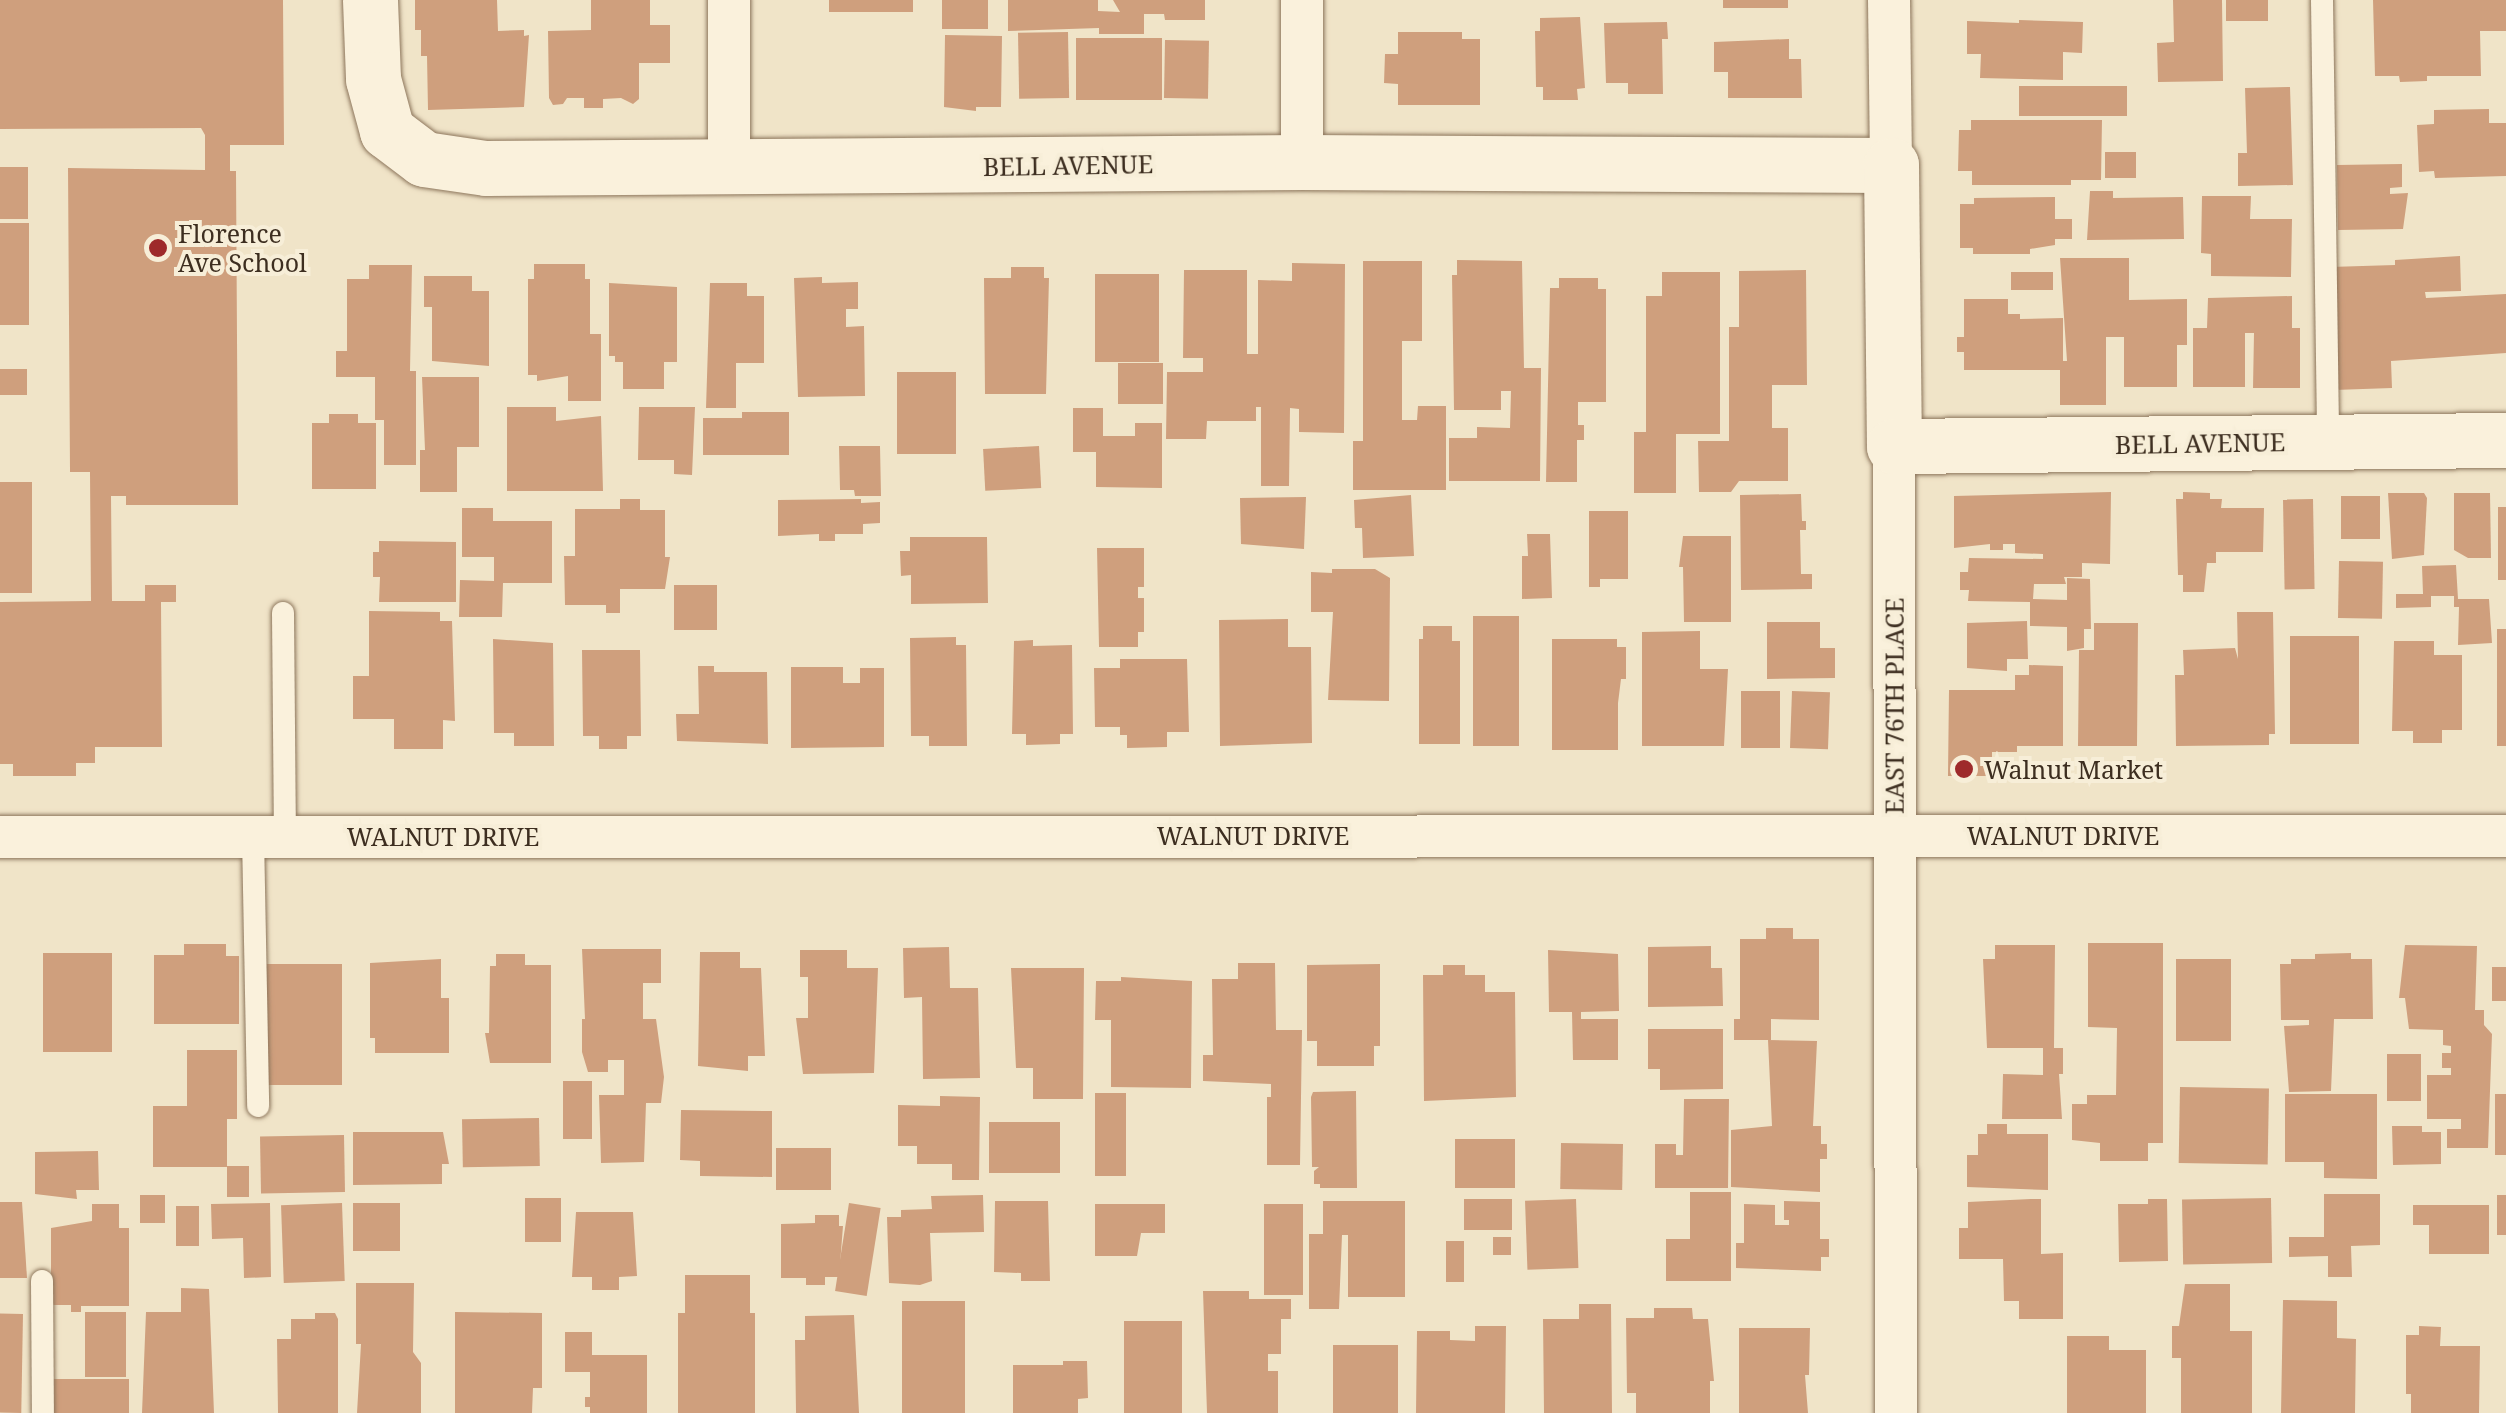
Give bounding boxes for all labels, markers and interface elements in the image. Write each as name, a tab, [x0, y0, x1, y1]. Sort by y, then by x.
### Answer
street label: BELL AVENUE	[983, 149, 1153, 181]
place label: Florence Ave School	[178, 219, 307, 278]
marker: Florence Ave School	[147, 237, 169, 259]
street label: BELL AVENUE	[2115, 427, 2285, 459]
street label: EAST 76TH PLACE	[1879, 598, 1909, 814]
place label: Walnut Market	[1984, 754, 2163, 784]
marker: Walnut Market	[1953, 758, 1975, 780]
street label: WALNUT DRIVE	[1157, 820, 1349, 850]
street label: WALNUT DRIVE	[1967, 820, 2159, 850]
street label: WALNUT DRIVE	[347, 821, 539, 851]

